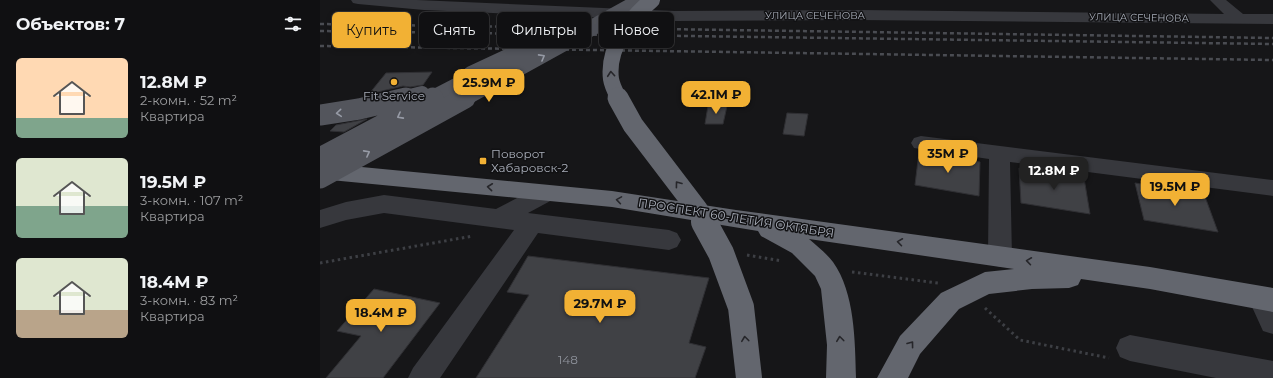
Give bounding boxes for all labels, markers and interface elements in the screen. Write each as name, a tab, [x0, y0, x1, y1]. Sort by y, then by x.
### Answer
street label: УЛИЦА СЕЧЕНОВА	[765, 9, 866, 22]
street label: УЛИЦА СЕЧЕНОВА	[1089, 10, 1190, 25]
chip: Купить	[332, 12, 411, 48]
chip: Снять	[419, 12, 489, 48]
chip: Фильтры	[497, 12, 591, 48]
chip: Новое	[599, 12, 674, 48]
icon: filters	[282, 13, 304, 35]
text: Объектов: 7	[16, 14, 125, 34]
one-way arrow	[538, 54, 545, 61]
pin: 25.9M ₽	[452, 69, 526, 103]
one-way arrow	[606, 71, 615, 77]
text: 12.8M ₽	[140, 72, 207, 92]
icon: home	[48, 74, 96, 122]
text: 25.9M ₽	[462, 74, 516, 90]
marker: Fit Service	[389, 77, 399, 87]
pin: 42.1M ₽	[679, 81, 753, 115]
text: 42.1M ₽	[690, 86, 742, 102]
place label: Fit Service	[363, 88, 425, 103]
text: 2-комн. · 52 m²	[140, 92, 237, 108]
text: Квартира	[140, 108, 205, 124]
one-way arrow	[336, 108, 342, 117]
one-way arrow	[397, 112, 404, 119]
pin: 35M ₽	[920, 140, 976, 174]
text: 35M ₽	[927, 145, 969, 161]
place label: Поворот Хабаровск-2	[491, 146, 569, 175]
one-way arrow	[363, 151, 370, 158]
marker: Поворот Хабаровск-2	[478, 156, 488, 166]
pin: 12.8M ₽	[1017, 157, 1091, 191]
text: 12.8M ₽	[1028, 162, 1080, 178]
text: 19.5M ₽	[140, 172, 206, 192]
pin: 19.5M ₽	[1138, 173, 1212, 207]
icon: home	[48, 174, 96, 222]
text: 19.5M ₽	[1150, 178, 1200, 194]
one-way arrow	[675, 181, 682, 188]
one-way arrow	[487, 183, 493, 192]
text: 3-комн. · 107 m²	[140, 192, 243, 208]
street label: ПРОСПЕКТ 60-ЛЕТИЯ ОКТЯБРЯ	[637, 195, 835, 240]
one-way arrow	[616, 196, 622, 205]
text: Квартира	[140, 208, 205, 224]
one-way arrow	[897, 238, 903, 247]
one-way arrow	[1025, 257, 1032, 266]
text: 18.4M ₽	[140, 272, 208, 292]
icon: home	[48, 274, 96, 322]
pin: 29.7M ₽	[563, 290, 637, 324]
text: 3-комн. · 83 m²	[140, 292, 238, 308]
text: 29.7M ₽	[573, 295, 627, 311]
pin: 18.4M ₽	[344, 299, 418, 333]
text: 18.4M ₽	[355, 304, 407, 320]
text: Квартира	[140, 308, 205, 324]
one-way arrow	[741, 336, 750, 342]
one-way arrow	[836, 336, 845, 342]
one-way arrow	[907, 342, 914, 349]
house number: 148	[558, 352, 578, 367]

